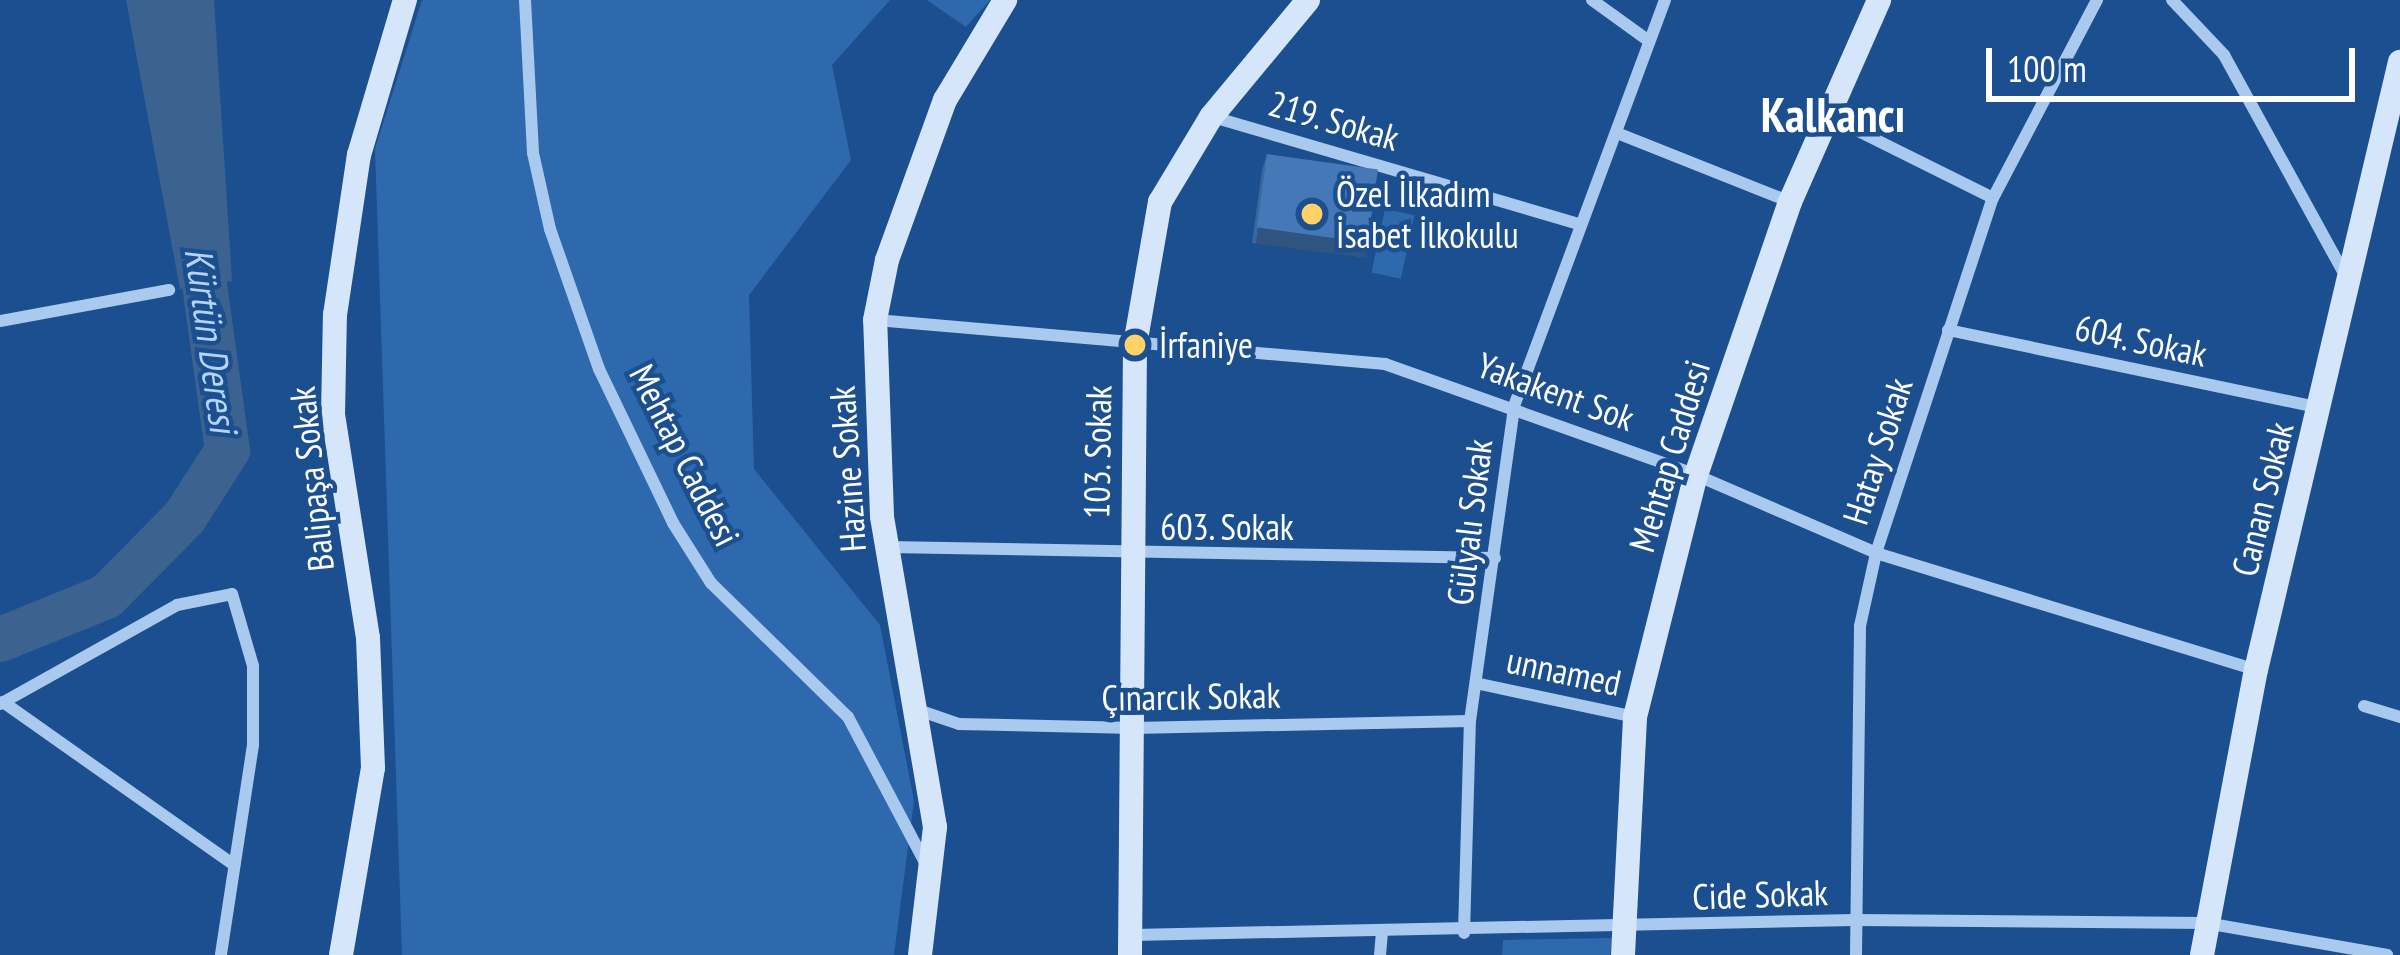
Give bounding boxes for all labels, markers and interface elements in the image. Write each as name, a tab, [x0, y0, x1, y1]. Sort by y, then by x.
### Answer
scale bar	[1992, 24, 2361, 98]
text: 100 m	[2007, 45, 2087, 92]
street label: 219. Sokak	[1263, 81, 1405, 159]
district label: Kalkancı	[1761, 86, 1905, 144]
place label: Özel İlkadım İsabet İlkokulu	[1336, 171, 1519, 256]
marker: Özel İlkadım İsabet İlkokulu	[1299, 201, 1325, 227]
water label: Kürtün Deresi	[175, 245, 247, 435]
street label: 604. Sokak	[2070, 305, 2212, 375]
place label: İrfaniye	[1159, 323, 1253, 367]
marker: İrfaniye	[1122, 332, 1148, 358]
street label: Yakakent Sok	[1472, 343, 1640, 439]
street label: Mehtap Caddesi	[1619, 355, 1719, 557]
street label: Mehtap Caddesi	[621, 357, 749, 553]
street label: Hatay Sokak	[1833, 372, 1921, 530]
street label: 103. Sokak	[1074, 384, 1120, 520]
street label: Balipaşa Sokak	[280, 385, 342, 573]
street label: Hazine Sokak	[820, 385, 874, 553]
street label: Canan Sokak	[2222, 417, 2302, 581]
street label: Gülyalı Sokak	[1437, 437, 1501, 607]
street label: 603. Sokak	[1159, 505, 1295, 549]
street label: unnamed	[1503, 638, 1625, 704]
street label: Çınarcık Sokak	[1101, 673, 1281, 719]
street label: Cide Sokak	[1691, 870, 1829, 918]

